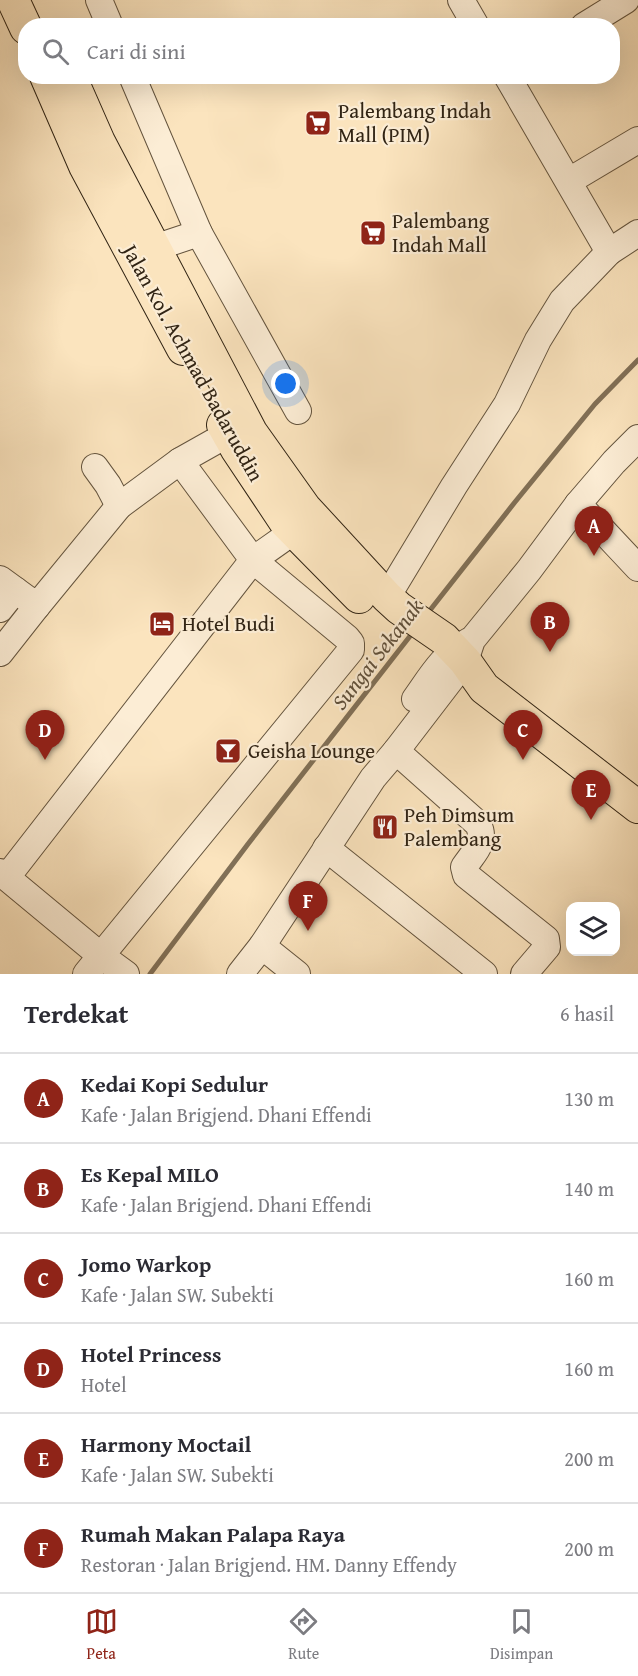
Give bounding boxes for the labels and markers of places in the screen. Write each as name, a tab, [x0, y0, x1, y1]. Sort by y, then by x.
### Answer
place label: Palembang Indah Mall (PIM)	[338, 95, 491, 150]
supermarket icon: Palembang Indah Mall (PIM)	[303, 108, 333, 138]
place label: Palembang Indah Mall	[392, 205, 490, 260]
supermarket icon: Palembang Indah Mall	[358, 218, 388, 248]
pin: A	[574, 506, 614, 556]
pin: B	[530, 602, 570, 652]
place label: Hotel Budi	[182, 608, 275, 639]
hotel icon: Hotel Budi	[147, 609, 177, 639]
pin: D	[26, 710, 64, 760]
pin: C	[504, 710, 542, 760]
place label: Geisha Lounge	[248, 735, 375, 766]
bar icon: Geisha Lounge	[213, 736, 243, 766]
pin: E	[572, 770, 610, 820]
place label: Peh Dimsum Palembang	[404, 799, 514, 854]
restaurant icon: Peh Dimsum Palembang	[370, 812, 400, 842]
pin: F	[288, 882, 328, 931]

